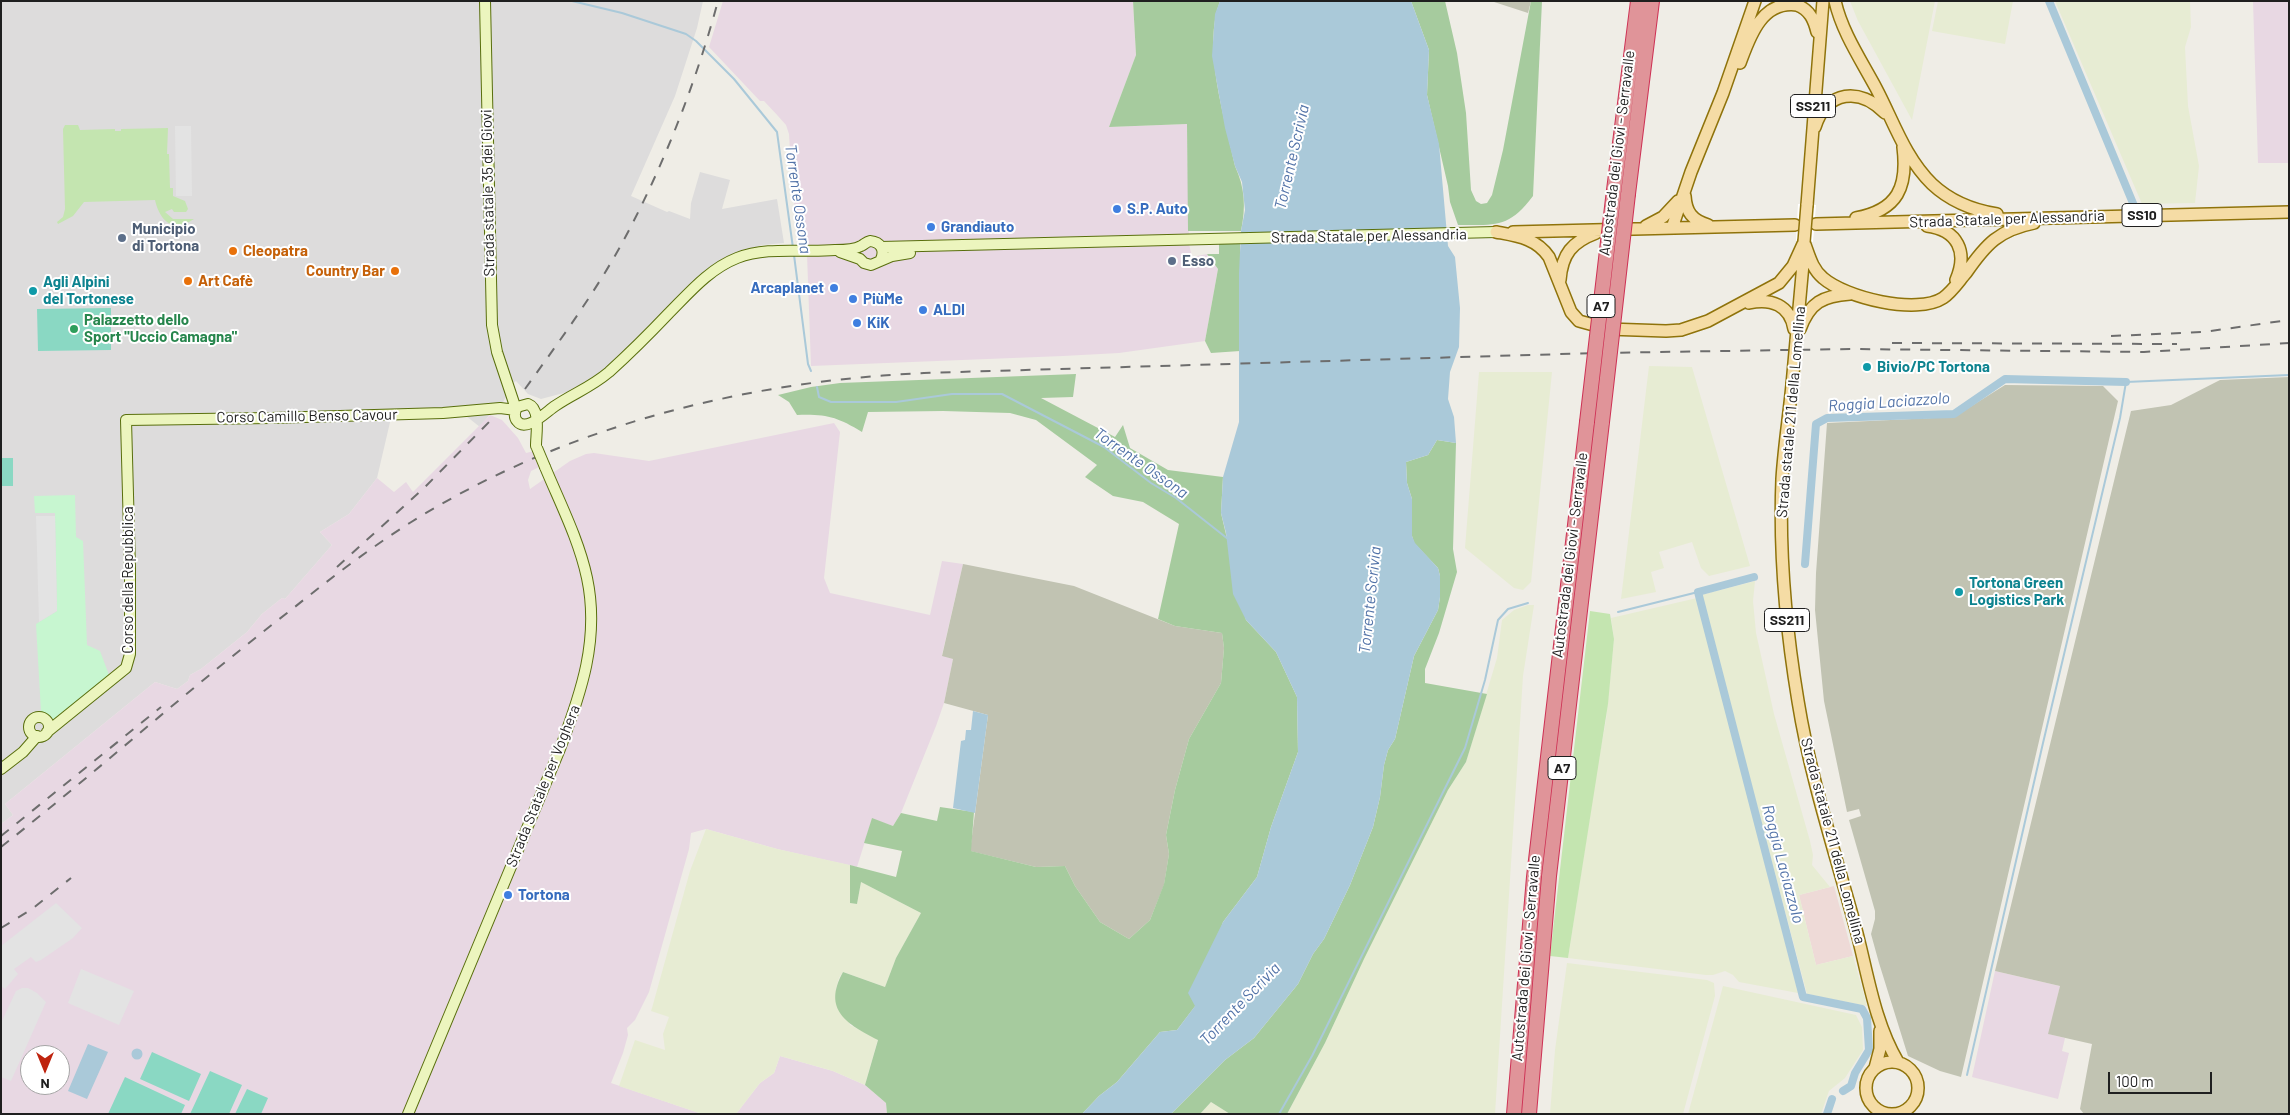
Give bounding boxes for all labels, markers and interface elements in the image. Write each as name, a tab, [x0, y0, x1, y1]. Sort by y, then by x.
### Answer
street label: Autostrada dei Giovi - Serravalle	[1595, 49, 1639, 257]
road number: SS211	[1790, 94, 1836, 118]
water label: Torrente Scrivia	[1271, 103, 1313, 211]
street label: Strada statale 35 dei Giovi	[478, 109, 498, 277]
water label: Torrente Ossona	[781, 143, 815, 255]
place label: S.P. Auto	[1127, 200, 1188, 218]
marker: S.P. Auto	[1111, 203, 1123, 215]
road number: SS10	[2122, 204, 2162, 226]
street label: Strada Statale per Alessandria	[1909, 207, 2105, 231]
place label: Grandiauto	[941, 218, 1014, 236]
place label: Municipio di Tortona	[132, 220, 199, 255]
marker: Grandiauto	[925, 221, 937, 233]
street label: Strada Statale per Alessandria	[1271, 225, 1467, 247]
marker: Municipio di Tortona	[116, 232, 128, 244]
place label: Cleopatra	[243, 242, 308, 260]
marker: Cleopatra	[227, 245, 239, 257]
place label: Esso	[1182, 252, 1214, 270]
marker: Esso	[1166, 255, 1178, 267]
place label: Country Bar	[306, 262, 385, 280]
marker: Country Bar	[389, 265, 401, 277]
place label: Art Cafè	[198, 272, 253, 290]
place label: Agli Alpini del Tortonese	[43, 273, 134, 308]
marker: Art Cafè	[182, 275, 194, 287]
place label: Arcaplanet	[750, 279, 824, 297]
marker: Arcaplanet	[828, 282, 840, 294]
marker: Agli Alpini del Tortonese	[27, 285, 39, 297]
place label: PiùMe	[863, 290, 903, 308]
marker: PiùMe	[847, 293, 859, 305]
road number: A7	[1587, 294, 1615, 318]
place label: ALDI	[933, 301, 965, 319]
marker: ALDI	[917, 304, 929, 316]
street label: Strada statale 211 della Lomellina	[1773, 305, 1809, 519]
place label: Palazzetto dello Sport "Uccio Camagna"	[84, 311, 237, 346]
place label: KiK	[867, 314, 890, 332]
marker: KiK	[851, 317, 863, 329]
marker: Palazzetto dello Sport "Uccio Camagna"	[68, 323, 80, 335]
place label: Bivio/PC Tortona	[1877, 358, 1990, 376]
marker: Bivio/PC Tortona	[1861, 361, 1873, 373]
water label: Roggia Laciazzolo	[1827, 388, 1951, 416]
street label: Corso Camillo Benso Cavour	[216, 405, 398, 427]
water label: Torrente Ossona	[1090, 423, 1192, 503]
street label: Autostrada dei Giovi - Serravalle	[1548, 451, 1592, 659]
street label: Corso della Repubblica	[119, 506, 137, 654]
water label: Torrente Scrivia	[1355, 546, 1385, 654]
place label: Tortona Green Logistics Park	[1969, 574, 2064, 609]
marker: Tortona Green Logistics Park	[1953, 586, 1965, 598]
road number: SS211	[1764, 608, 1810, 632]
street label: Strada Statale per Voghera	[502, 702, 584, 870]
street label: Strada statale 211 della Lomellina	[1797, 736, 1869, 946]
road number: A7	[1548, 756, 1576, 780]
water label: Roggia Laciazzolo	[1758, 803, 1808, 925]
street label: Autostrada dei Giovi - Serravalle	[1508, 854, 1544, 1062]
place label: Tortona	[518, 886, 570, 904]
marker: Tortona	[502, 889, 514, 901]
water label: Torrente Scrivia	[1196, 959, 1284, 1049]
north arrow	[20, 1045, 70, 1095]
scale bar	[2110, 1062, 2214, 1094]
text: 100 m	[2116, 1072, 2154, 1090]
text: N	[40, 1076, 50, 1093]

